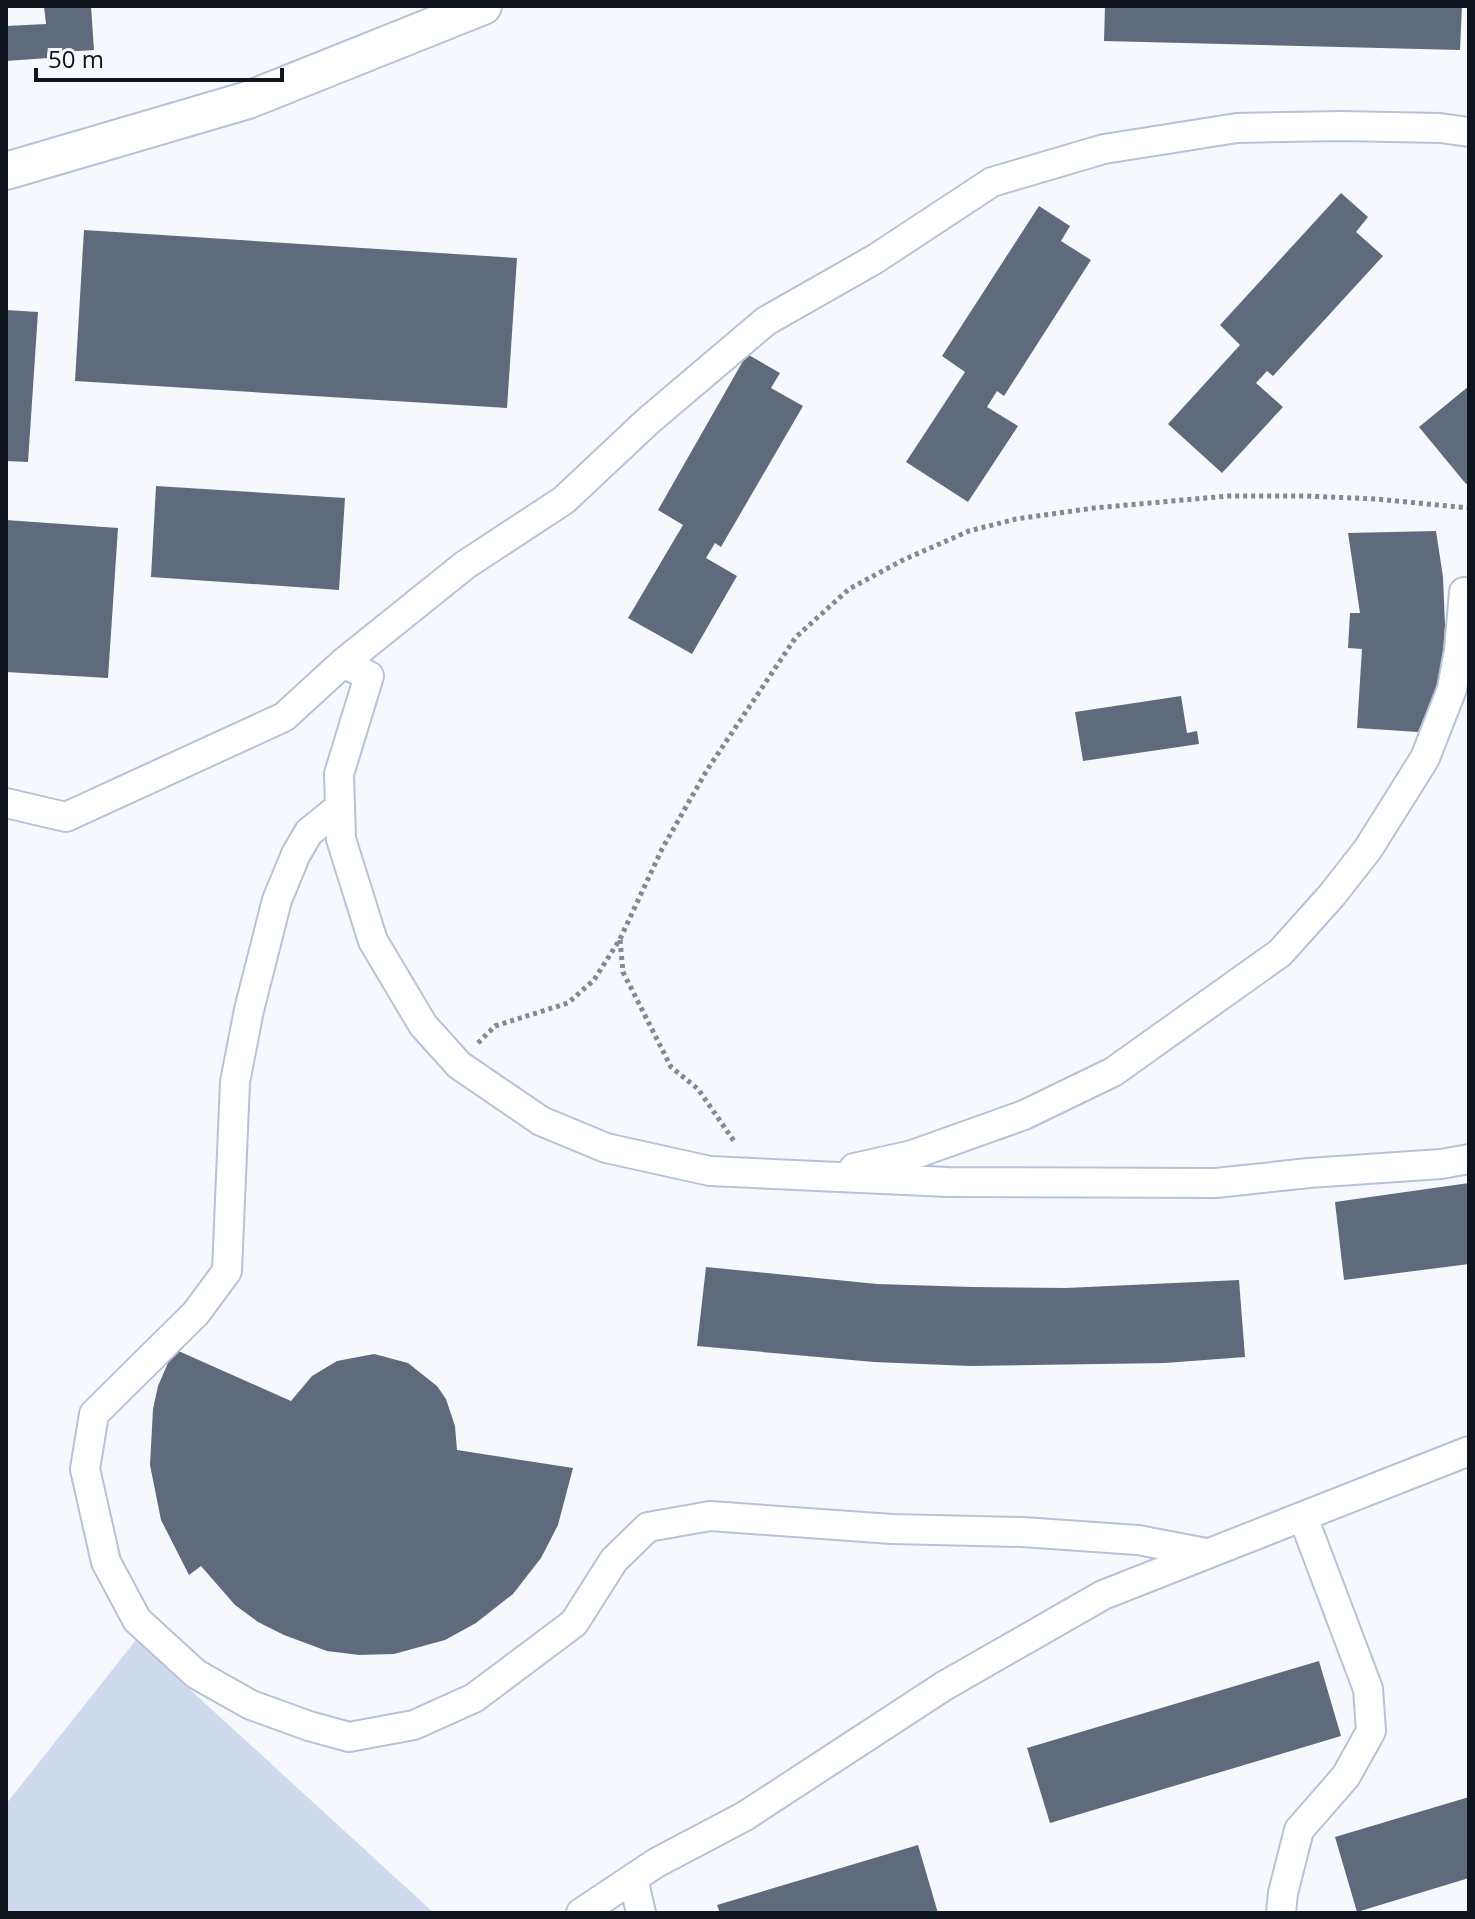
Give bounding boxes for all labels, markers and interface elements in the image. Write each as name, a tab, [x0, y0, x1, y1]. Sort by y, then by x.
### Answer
scale bar	[36, 32, 282, 82]
text: 50 m	[48, 42, 104, 75]

